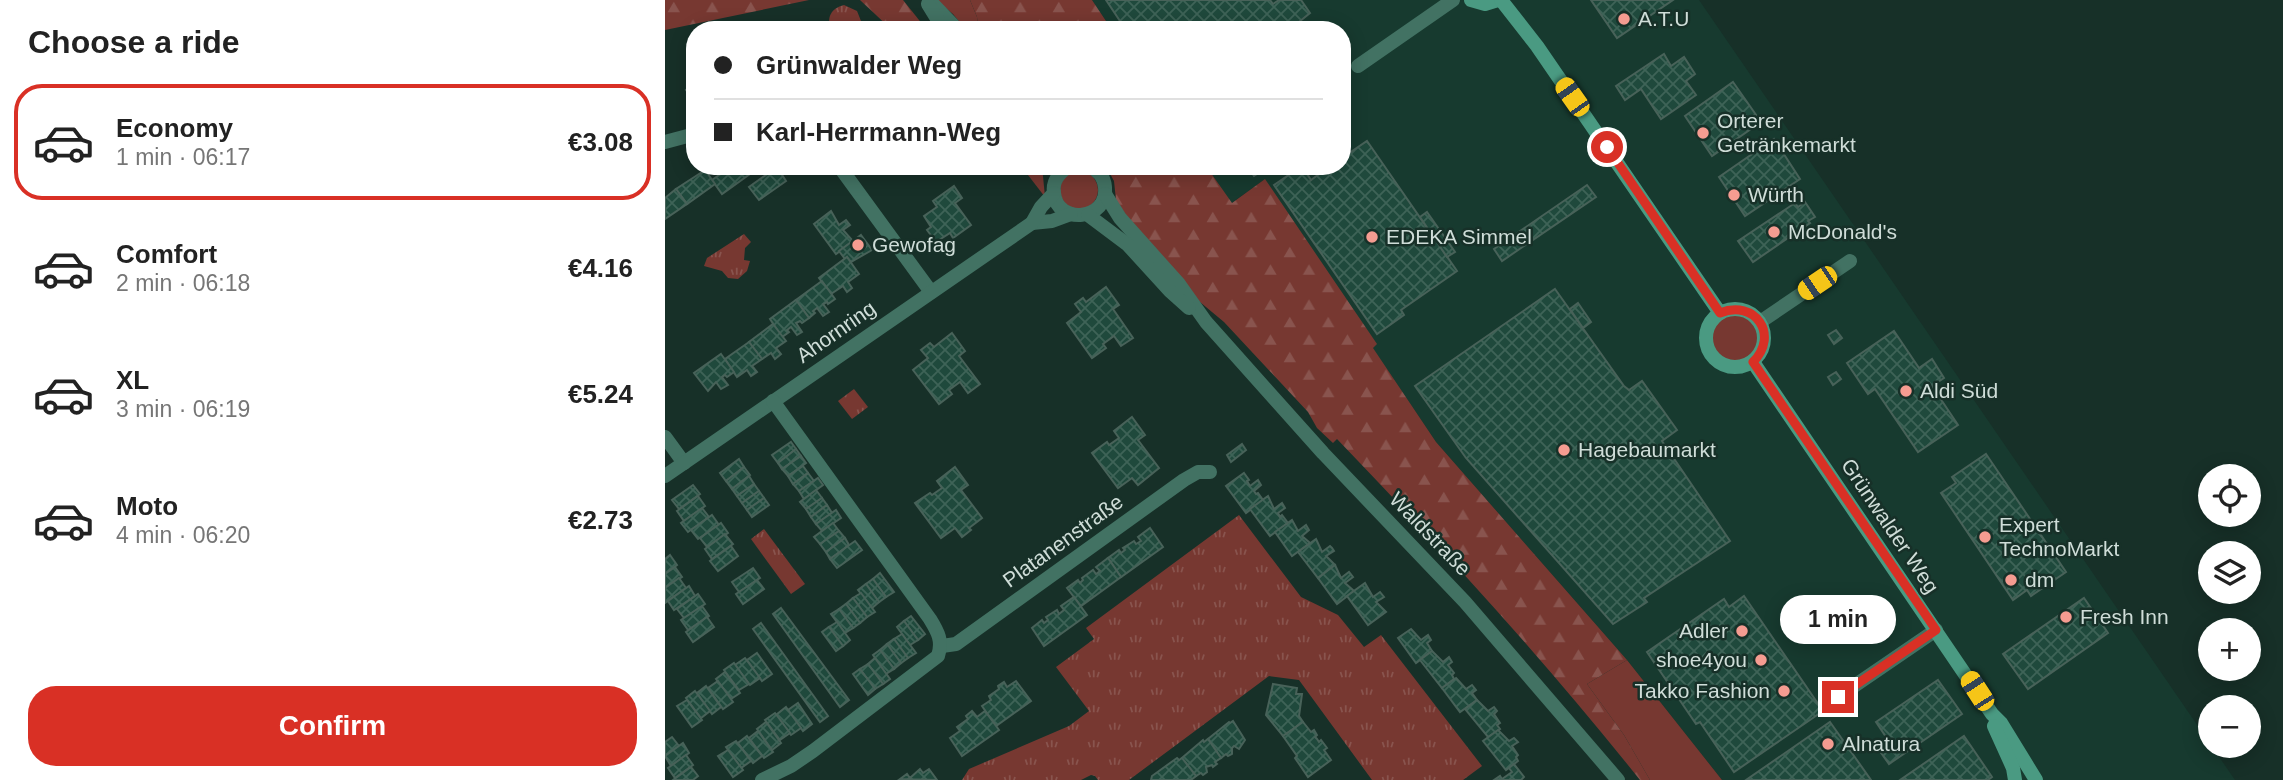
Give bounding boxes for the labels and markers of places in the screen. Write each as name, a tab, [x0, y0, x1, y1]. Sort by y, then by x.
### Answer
place label: A.T.U	[1638, 7, 1689, 30]
marker: A.T.U	[1616, 11, 1632, 27]
place label: Orterer Getränkemarkt	[1717, 109, 1856, 156]
marker: Orterer Getränkemarkt	[1695, 125, 1711, 141]
place label: Würth	[1748, 183, 1804, 206]
marker: Würth	[1726, 187, 1742, 203]
place label: McDonald's	[1788, 220, 1897, 243]
marker: McDonald's	[1766, 224, 1782, 240]
place label: EDEKA Simmel	[1386, 225, 1532, 248]
marker: EDEKA Simmel	[1364, 229, 1380, 245]
place label: Gewofag	[872, 233, 956, 256]
marker: Gewofag	[850, 237, 866, 253]
place label: Aldi Süd	[1920, 379, 1998, 402]
marker: Aldi Süd	[1898, 383, 1914, 399]
place label: Hagebaumarkt	[1578, 438, 1716, 461]
marker: Hagebaumarkt	[1556, 442, 1572, 458]
place label: Expert TechnoMarkt	[1999, 513, 2119, 560]
marker: Expert TechnoMarkt	[1977, 529, 1993, 545]
place label: dm	[2025, 568, 2054, 591]
marker: dm	[2003, 572, 2019, 588]
place label: Fresh Inn	[2080, 605, 2169, 628]
marker: Fresh Inn	[2058, 609, 2074, 625]
place label: Adler	[1679, 619, 1728, 642]
marker: Adler	[1734, 623, 1750, 639]
place label: shoe4you	[1656, 648, 1747, 671]
marker: shoe4you	[1753, 652, 1769, 668]
place label: Takko Fashion	[1635, 679, 1770, 702]
marker: Takko Fashion	[1776, 683, 1792, 699]
place label: Alnatura	[1842, 732, 1921, 755]
marker: Alnatura	[1820, 736, 1836, 752]

